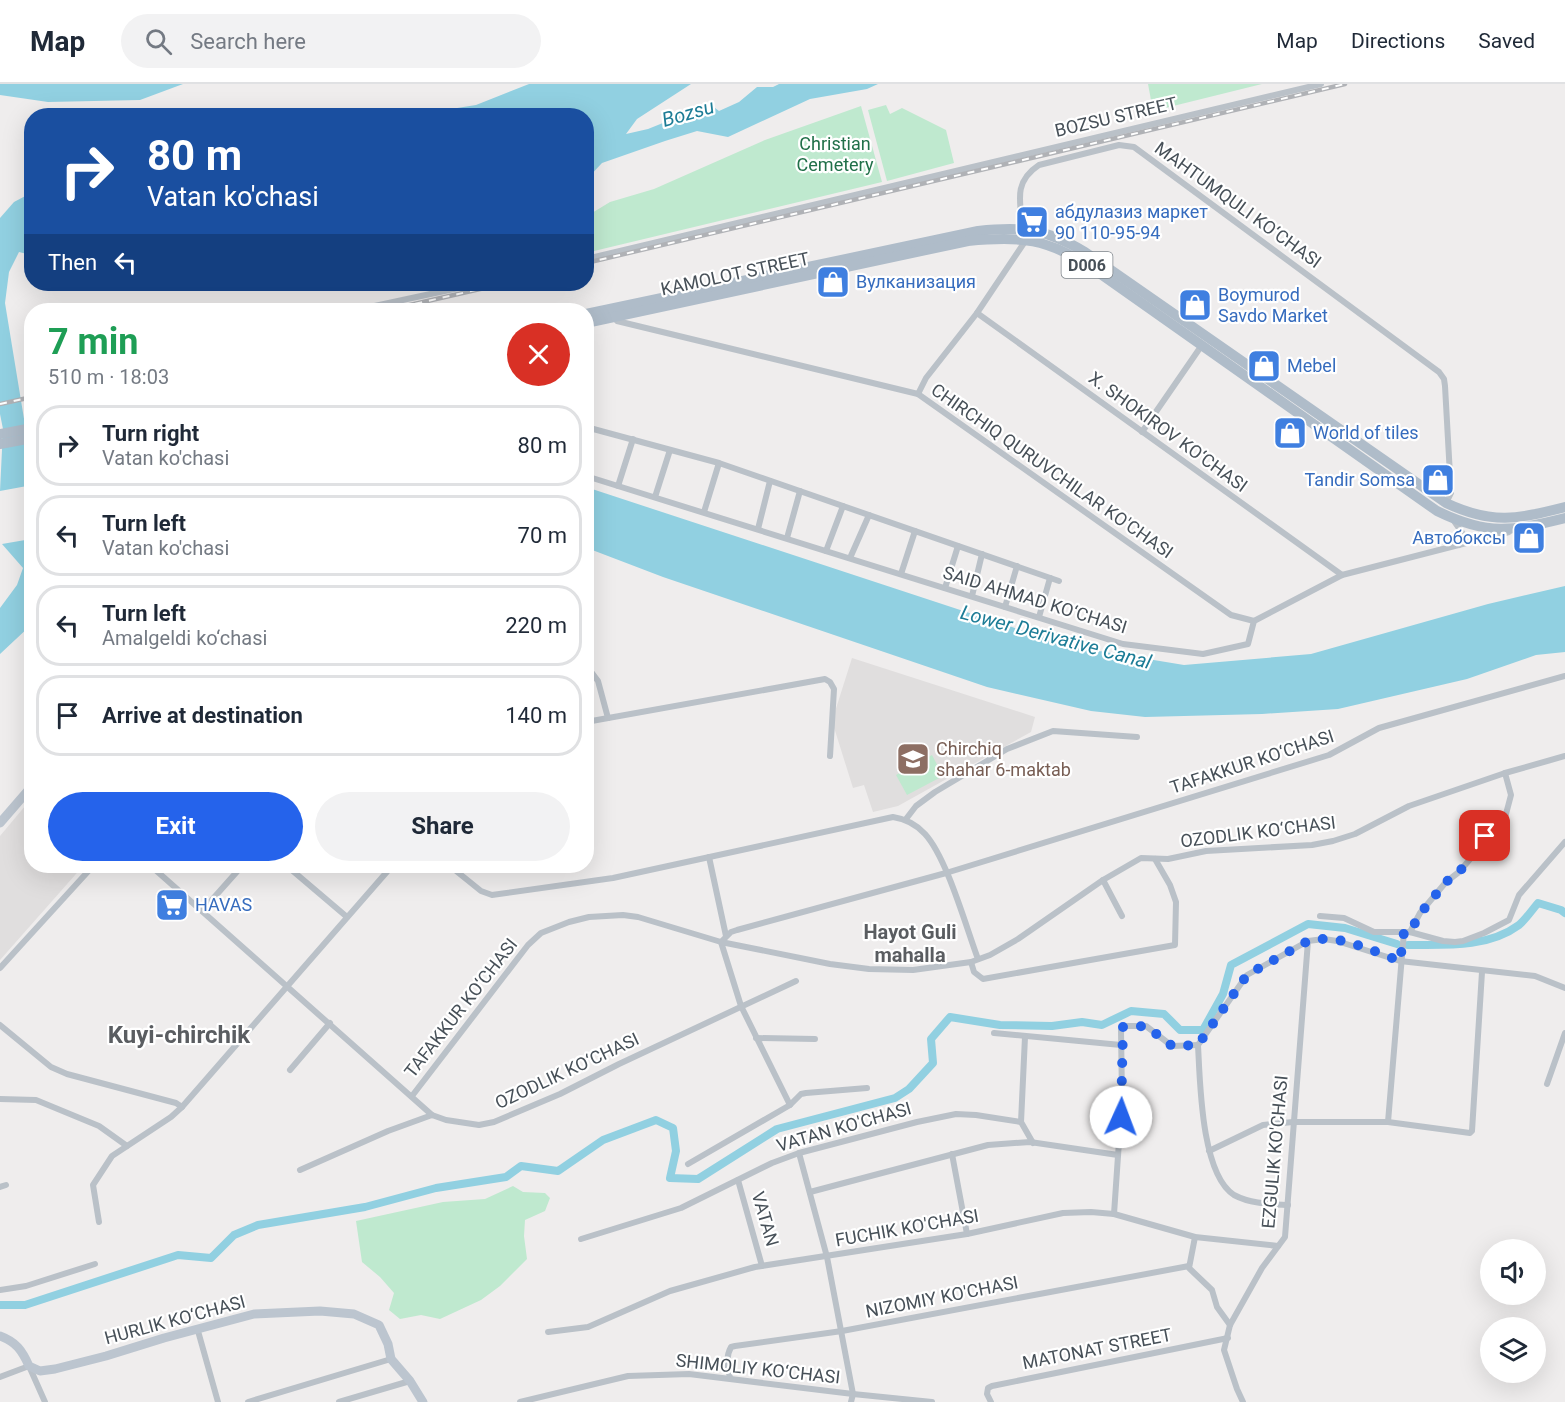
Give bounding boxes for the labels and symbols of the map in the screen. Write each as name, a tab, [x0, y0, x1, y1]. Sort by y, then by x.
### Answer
street label: BOZSU STREET	[1053, 92, 1179, 141]
water label: Bozsu	[659, 94, 717, 132]
park label: Christian Cemetery	[797, 133, 874, 175]
street label: MAHTUMQULI KO‘CHASI	[1151, 137, 1326, 272]
place label: абдулазиз маркет 90 110-95-94	[1055, 201, 1208, 243]
supermarket icon: абдулазиз маркет 90 110-95-94	[1014, 204, 1050, 240]
street label: KAMOLOT STREET	[659, 247, 811, 299]
road number: D006	[1062, 252, 1112, 278]
shop icon: Вулканизация	[815, 264, 851, 300]
place label: Вулканизация	[856, 271, 976, 292]
place label: Boymurod Savdo Market	[1218, 284, 1328, 326]
shop icon: Boymurod Savdo Market	[1177, 287, 1213, 323]
shop icon: Mebel	[1246, 348, 1282, 384]
place label: Mebel	[1287, 355, 1336, 376]
street label: X. SHOKIROV KO‘CHASI	[1085, 367, 1252, 496]
street label: CHIRCHIQ QURUVCHILAR KO'CHASI	[927, 379, 1177, 562]
shop icon: World of tiles	[1272, 415, 1308, 451]
place label: World of tiles	[1313, 422, 1419, 443]
shop icon: Tandir Somsa	[1420, 462, 1456, 498]
place label: Tandir Somsa	[1305, 469, 1415, 490]
shop icon: Автобоксы	[1511, 520, 1547, 556]
place label: Автобоксы	[1412, 527, 1506, 548]
street label: SAID AHMAD KO‘CHASI	[941, 562, 1130, 638]
water label: Lower Derivative Canal	[958, 600, 1154, 674]
street label: TAFAKKUR KO‘CHASI	[1167, 725, 1336, 798]
place label: Chirchiq shahar 6-maktab	[936, 738, 1071, 780]
school or university icon: Chirchiq shahar 6-maktab	[895, 741, 931, 777]
pin	[1459, 810, 1510, 861]
street label: OZODLIK KO‘CHASI	[1179, 812, 1337, 851]
supermarket icon: HAVAS	[154, 887, 190, 923]
place label: HAVAS	[195, 894, 253, 915]
district label: Hayot Guli mahalla	[863, 920, 957, 967]
street label: TAFAKKUR KO‘CHASI	[400, 934, 521, 1081]
district label: Kuyi-chirchik	[108, 1021, 251, 1049]
street label: OZODLIK KO‘CHASI	[492, 1028, 642, 1113]
street label: EZGULIK KO'CHASI	[1257, 1074, 1292, 1229]
position arrow	[1089, 1085, 1153, 1149]
street label: VATAN KO'CHASI	[774, 1097, 914, 1156]
street label: VATAN	[748, 1189, 783, 1249]
street label: FUCHIK KO'CHASI	[833, 1205, 980, 1250]
street label: NIZOMIY KO'CHASI	[864, 1271, 1020, 1322]
street label: HURLIK KO‘CHASI	[102, 1291, 248, 1348]
street label: MATONAT STREET	[1020, 1324, 1174, 1373]
street label: SHIMOLIY KO‘CHASI	[675, 1349, 841, 1388]

